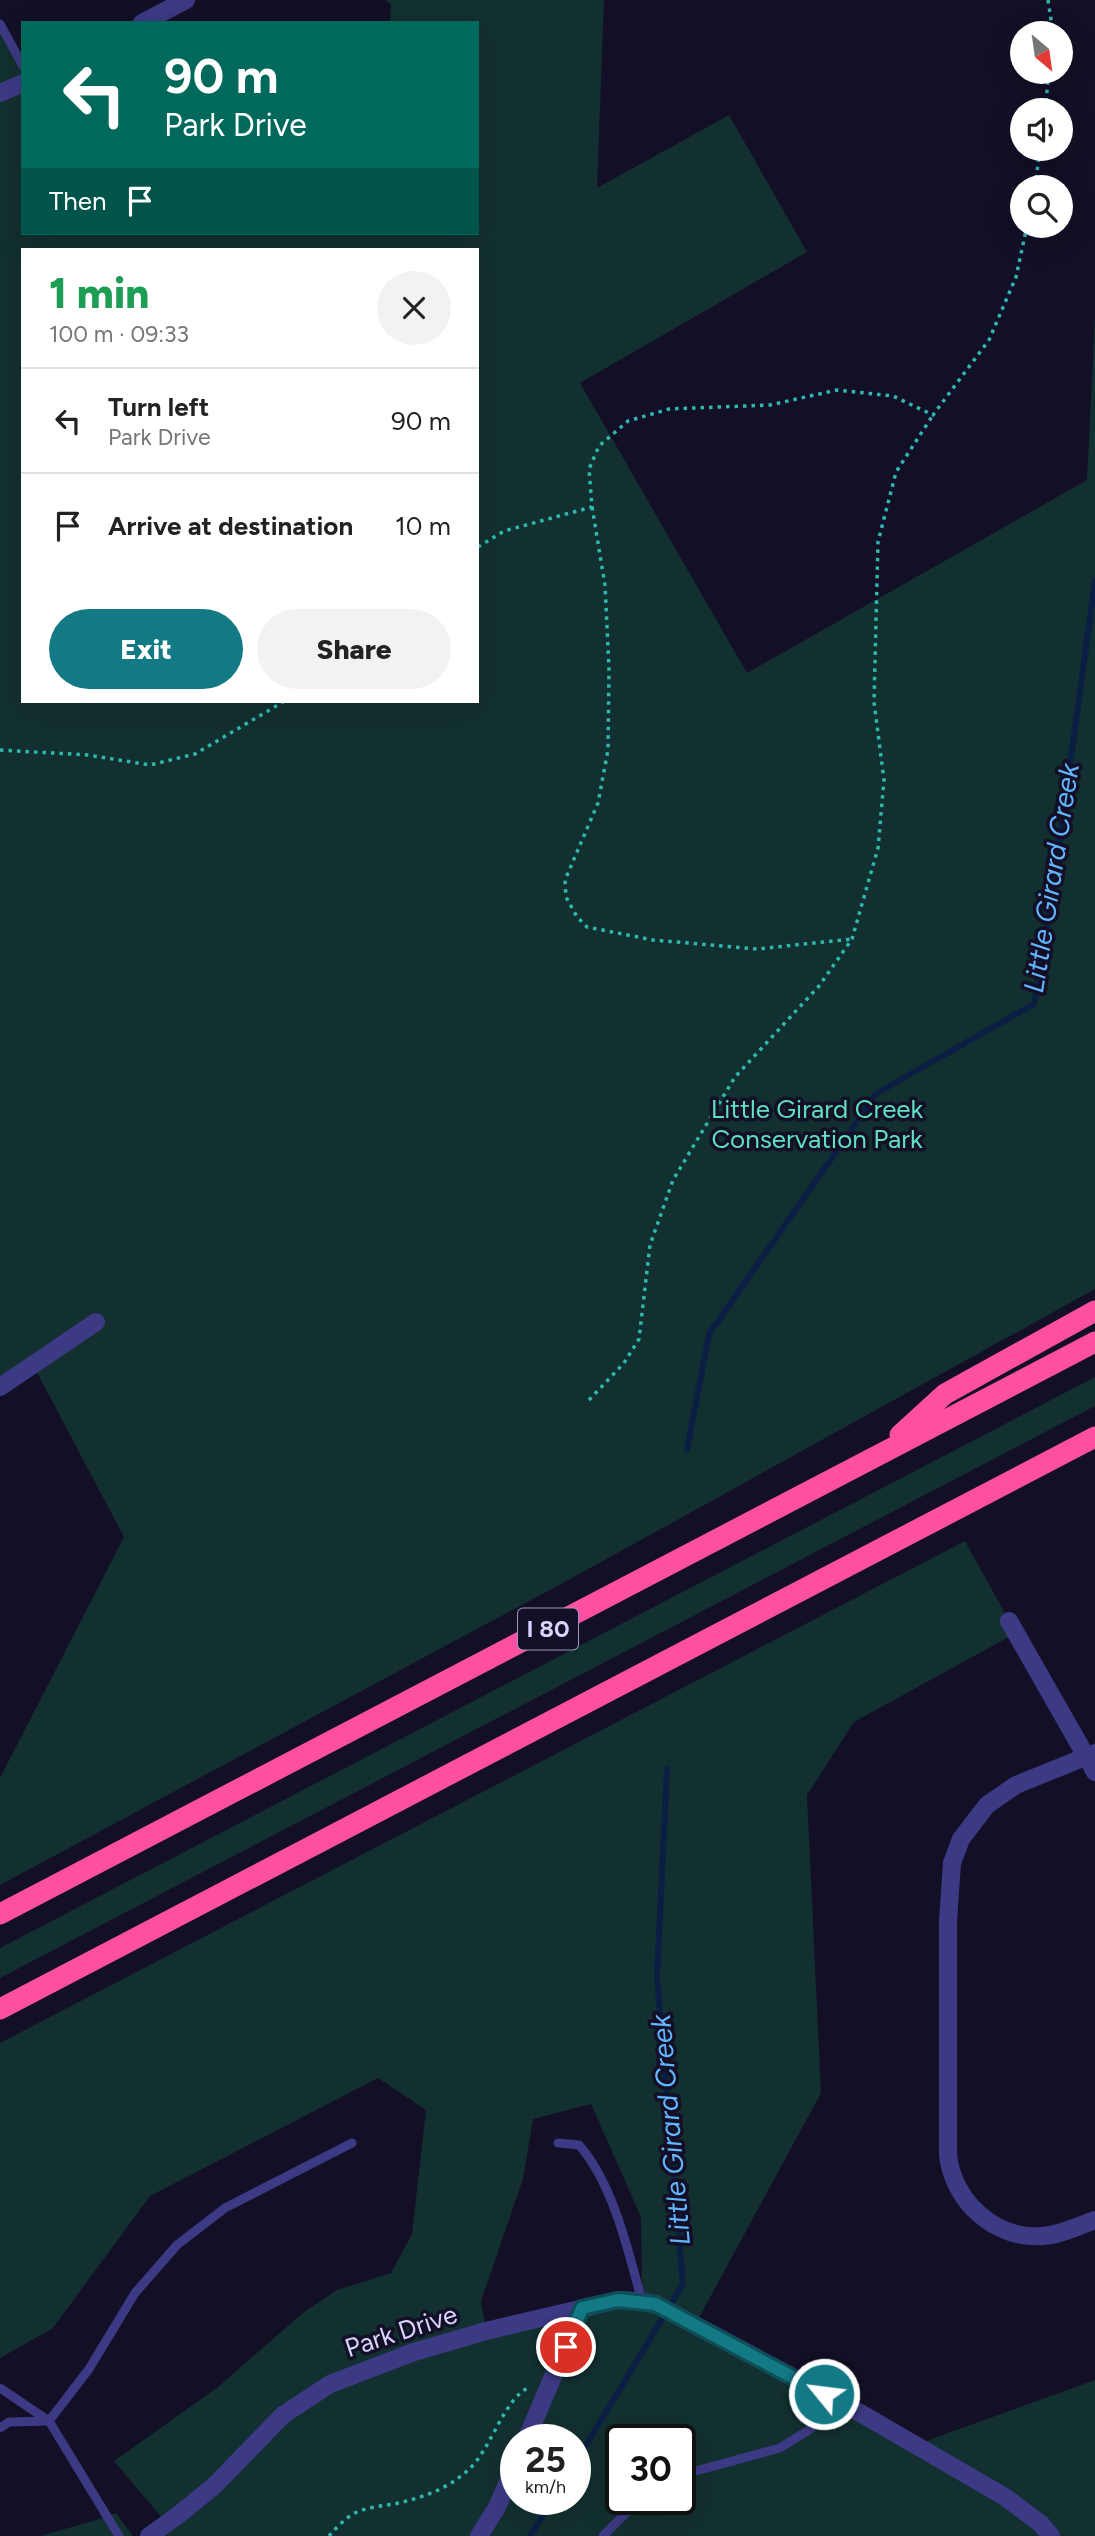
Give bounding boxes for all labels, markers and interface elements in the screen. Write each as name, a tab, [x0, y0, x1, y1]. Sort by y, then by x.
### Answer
north arrow	[1010, 21, 1073, 84]
map controls	[1010, 21, 1073, 238]
text: 90 m	[164, 46, 279, 105]
icon: left	[49, 49, 140, 140]
button: sound	[1010, 98, 1073, 161]
text: Park Drive	[164, 106, 307, 144]
button: search	[1010, 175, 1073, 238]
icon: arrive	[121, 182, 159, 220]
text: Then	[49, 185, 107, 217]
text: 1 min	[49, 268, 149, 319]
button: close	[377, 271, 451, 345]
text: 100 m · 09:33	[49, 320, 189, 348]
text: Turn left	[108, 391, 209, 423]
icon: left	[49, 402, 87, 440]
text: 90 m	[391, 405, 451, 437]
text: Park Drive	[108, 423, 211, 451]
icon: arrive	[49, 507, 87, 545]
text: Arrive at destination	[108, 510, 353, 542]
text: 10 m	[395, 510, 451, 542]
button: Exit	[49, 609, 243, 689]
button: Share	[257, 609, 451, 689]
water label: Little Girard Creek	[1016, 759, 1086, 995]
park label: Little Girard Creek Conservation Park	[711, 1093, 924, 1155]
road number: I 80	[518, 1609, 578, 1650]
water label: Little Girard Creek	[643, 2012, 697, 2247]
street label: Park Drive	[341, 2298, 461, 2364]
pin	[536, 2317, 596, 2377]
icon: arrive	[547, 2328, 585, 2366]
position arrow	[787, 2357, 861, 2431]
speed limit sign: 30	[605, 2424, 696, 2515]
text: 25	[525, 2439, 566, 2481]
text: km/h	[525, 2476, 566, 2498]

